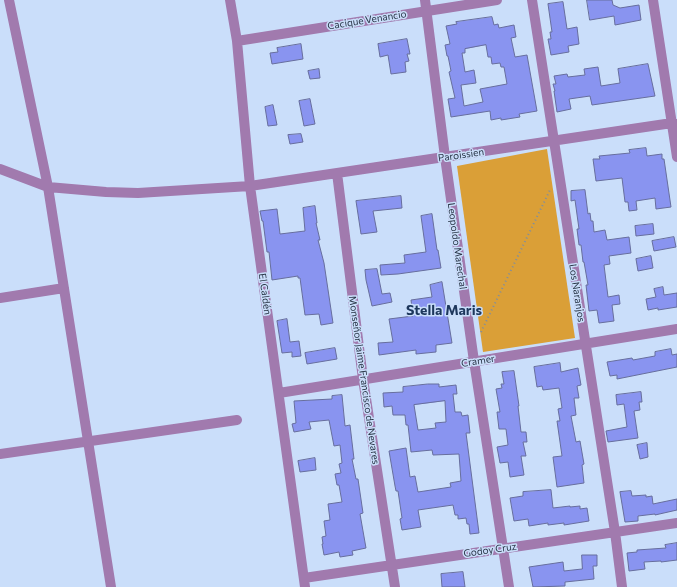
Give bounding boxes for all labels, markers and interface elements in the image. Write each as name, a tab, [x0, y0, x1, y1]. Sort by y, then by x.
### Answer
street label: Cacique Venancio	[327, 8, 407, 32]
street label: Paroissien	[437, 146, 485, 164]
street label: Leopoldo Marechal	[445, 202, 469, 290]
street label: Los Naranjos	[566, 263, 588, 323]
street label: El Caldén	[256, 272, 274, 316]
street label: Monseñor Jaime Francisco de Nevares	[346, 295, 382, 465]
district label: Stella Maris	[406, 302, 482, 318]
street label: Cramer	[460, 352, 496, 370]
street label: Godoy Cruz	[463, 540, 517, 560]

